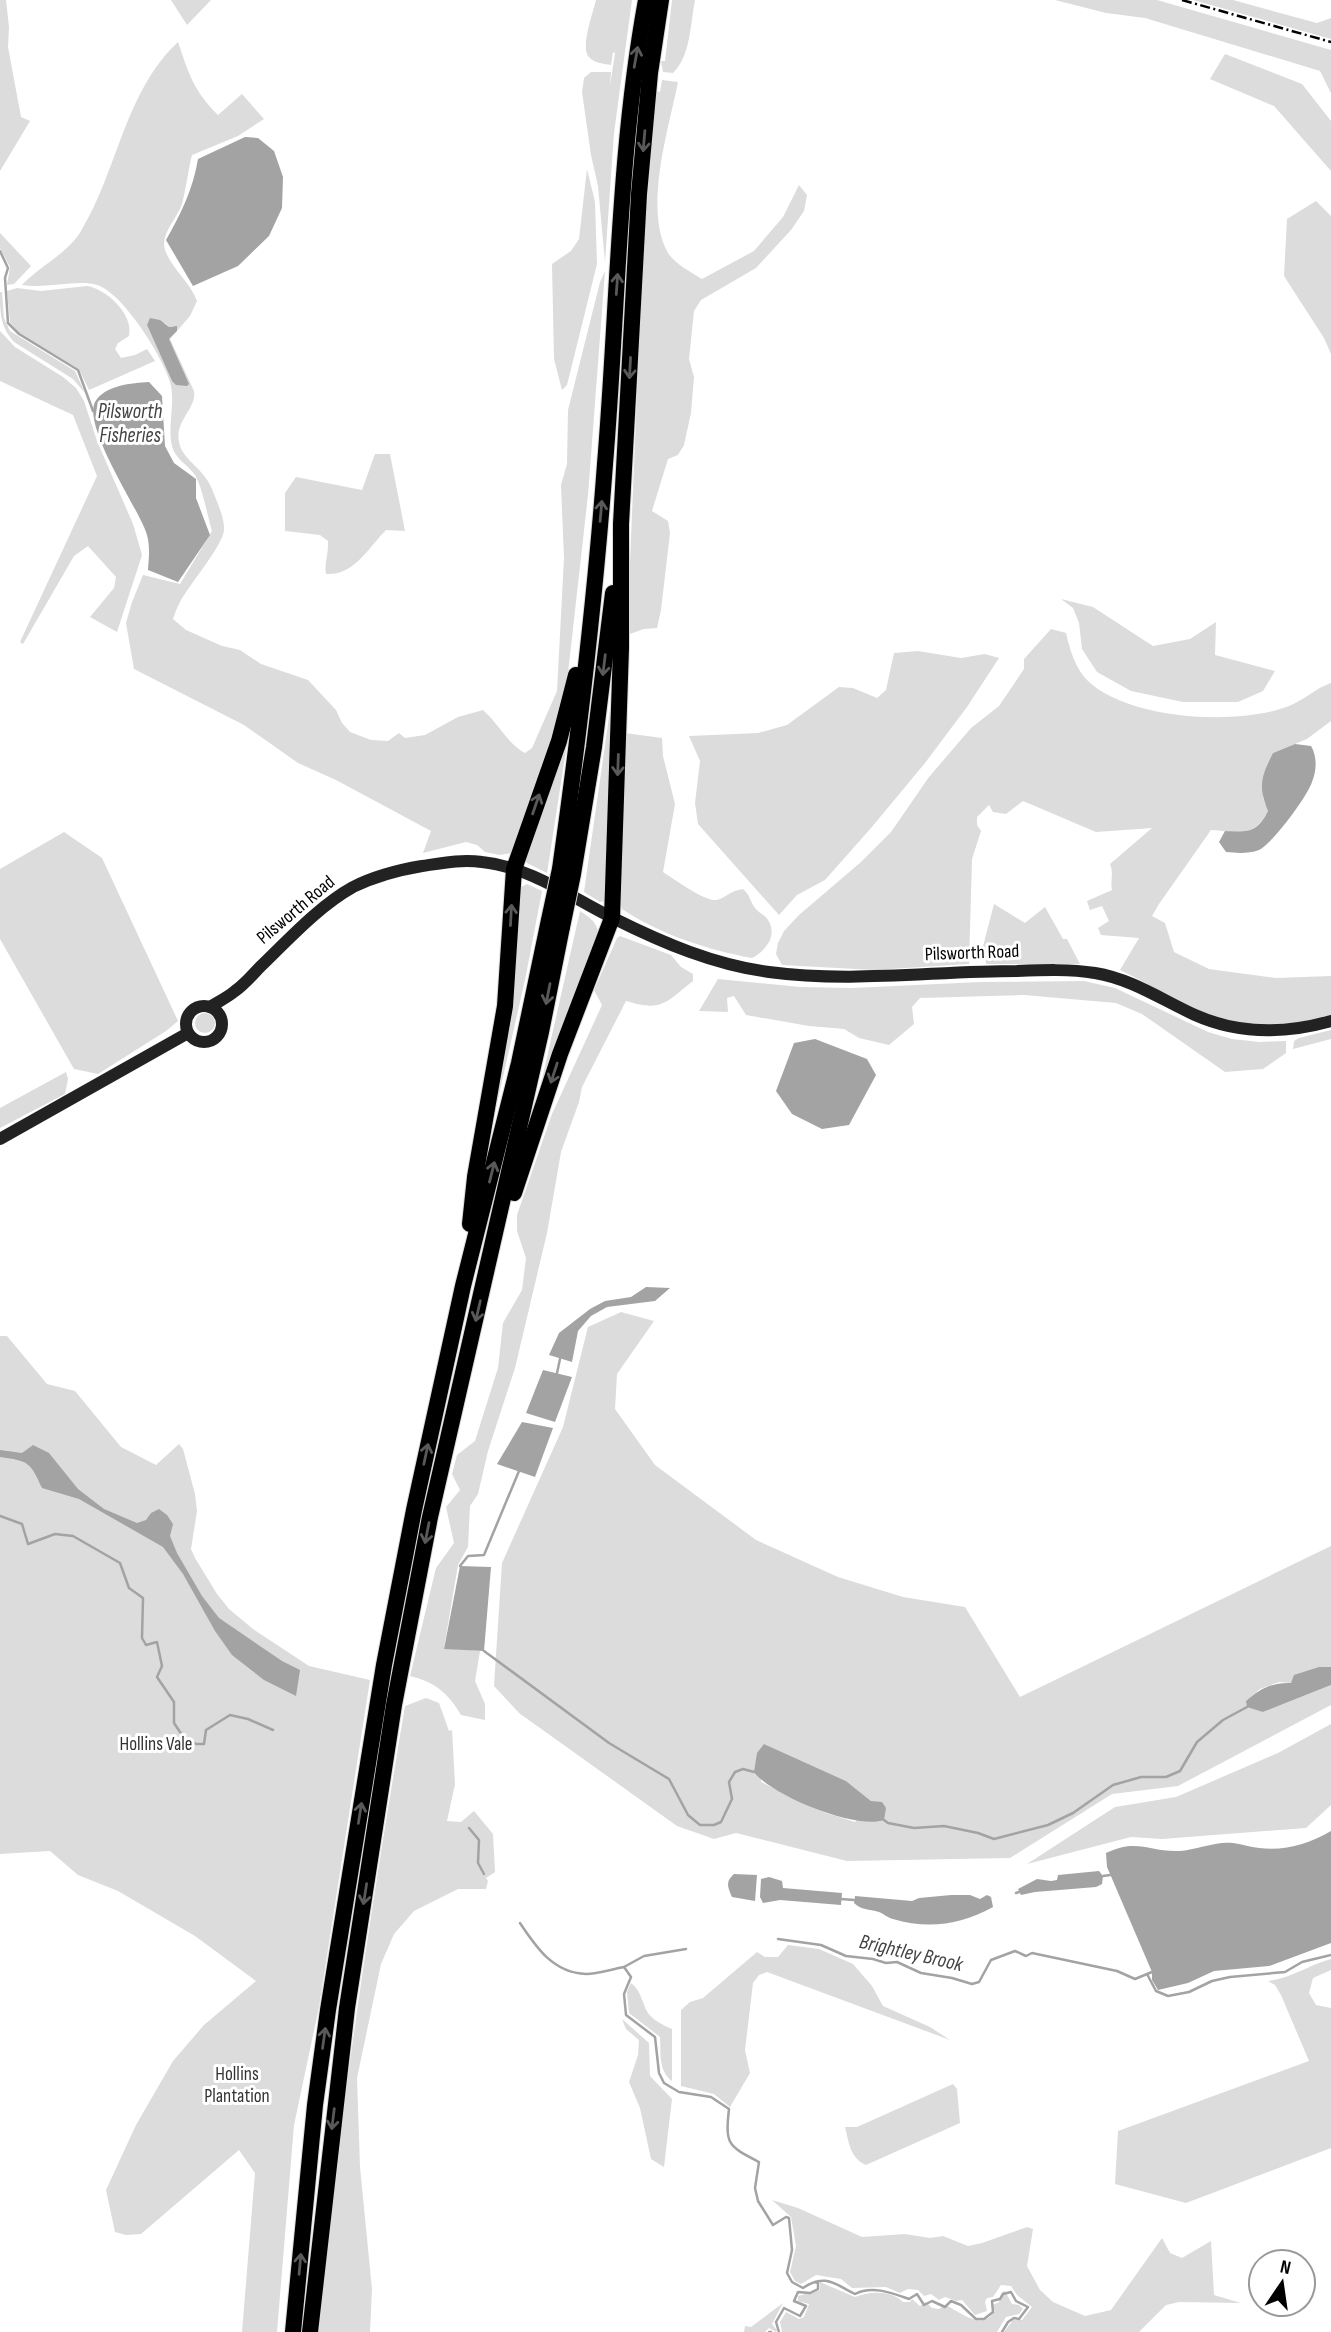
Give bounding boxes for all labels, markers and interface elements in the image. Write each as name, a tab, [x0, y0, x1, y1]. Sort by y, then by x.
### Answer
one-way arrow	[629, 46, 643, 69]
one-way arrow	[637, 129, 650, 151]
one-way arrow	[610, 273, 623, 296]
one-way arrow	[623, 356, 636, 378]
water label: Pilsworth Fisheries	[98, 399, 163, 448]
one-way arrow	[595, 500, 608, 523]
one-way arrow	[597, 653, 610, 676]
one-way arrow	[611, 754, 624, 777]
one-way arrow	[531, 794, 543, 816]
street label: Pilsworth Road	[252, 871, 340, 949]
one-way arrow	[505, 905, 518, 927]
street label: Pilsworth Road	[924, 940, 1020, 966]
one-way arrow	[541, 982, 555, 1005]
one-way arrow	[547, 1062, 559, 1084]
one-way arrow	[485, 1161, 499, 1184]
one-way arrow	[471, 1300, 484, 1322]
one-way arrow	[420, 1443, 434, 1466]
one-way arrow	[420, 1521, 433, 1544]
park label: Hollins Vale	[120, 1733, 192, 1756]
one-way arrow	[354, 1802, 367, 1825]
one-way arrow	[358, 1882, 371, 1905]
water label: Brightley Brook	[857, 1929, 966, 1977]
one-way arrow	[318, 2027, 331, 2050]
park label: Hollins Plantation	[204, 2063, 270, 2108]
one-way arrow	[327, 2107, 340, 2130]
north arrow	[1247, 2248, 1317, 2318]
one-way arrow	[293, 2253, 306, 2276]
text: N	[1278, 2256, 1293, 2280]

